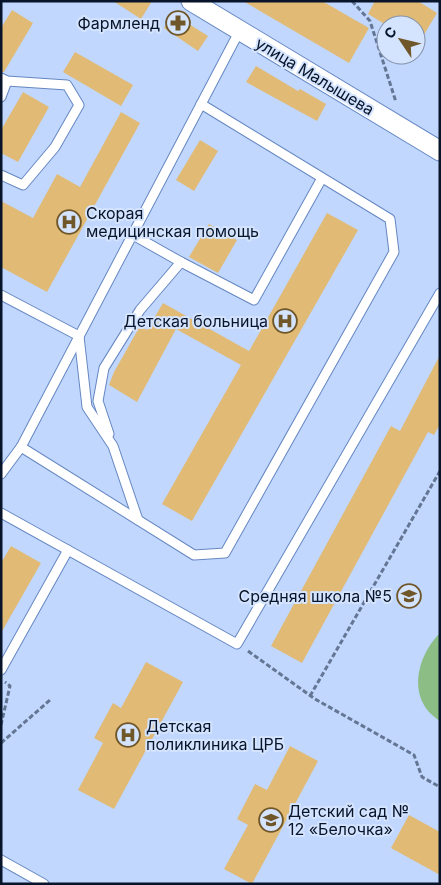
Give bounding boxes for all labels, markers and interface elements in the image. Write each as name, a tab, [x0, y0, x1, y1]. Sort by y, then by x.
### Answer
pharmacy icon: Фармленд	[165, 10, 191, 36]
place label: Фармленд	[78, 13, 160, 33]
north arrow	[376, 15, 426, 65]
text: С	[380, 23, 400, 41]
street label: улица Малышева	[252, 33, 378, 119]
place label: Скорая медицинская помощь	[86, 203, 259, 241]
hospital icon: Скорая медицинская помощь	[56, 209, 82, 235]
hospital icon: Детская больница	[272, 308, 298, 334]
place label: Детская больница	[124, 311, 268, 331]
school or university icon: Средняя школа №5	[396, 583, 422, 609]
place label: Средняя школа №5	[238, 586, 392, 606]
place label: Детская поликлиника ЦРБ	[146, 716, 284, 754]
hospital icon: Детская поликлиника ЦРБ	[115, 722, 141, 748]
place label: Детский сад № 12 «Белочка»	[288, 801, 409, 839]
school or university icon: Детский сад № 12 «Белочка»	[258, 807, 284, 833]

